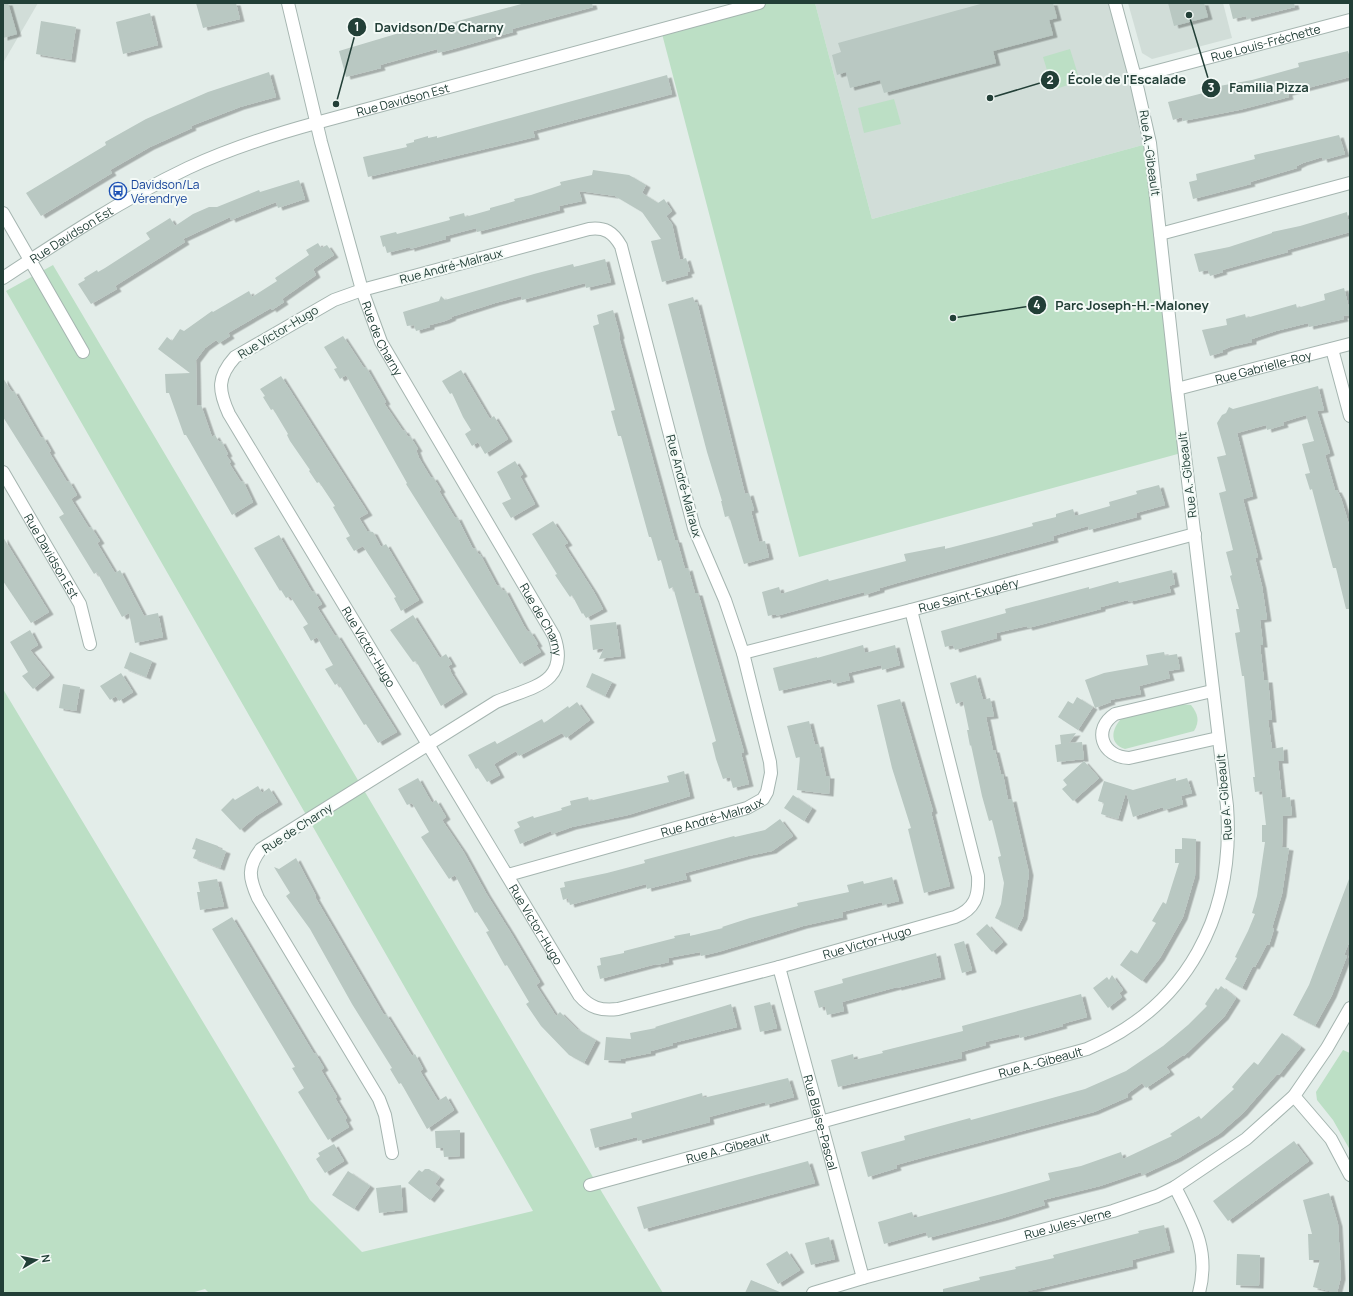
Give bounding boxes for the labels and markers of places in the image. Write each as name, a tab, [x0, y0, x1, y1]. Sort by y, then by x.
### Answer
callout: Davidson/De Charny	[347, 15, 512, 40]
callout: École de l'Escalade	[1040, 67, 1194, 92]
callout: Familia Pizza	[1201, 75, 1317, 100]
place label: Davidson/La Vérendrye	[131, 176, 199, 207]
bus stop icon: Davidson/La Vérendrye	[108, 181, 128, 201]
callout: Parc Joseph-H.-Maloney	[1027, 293, 1217, 318]

